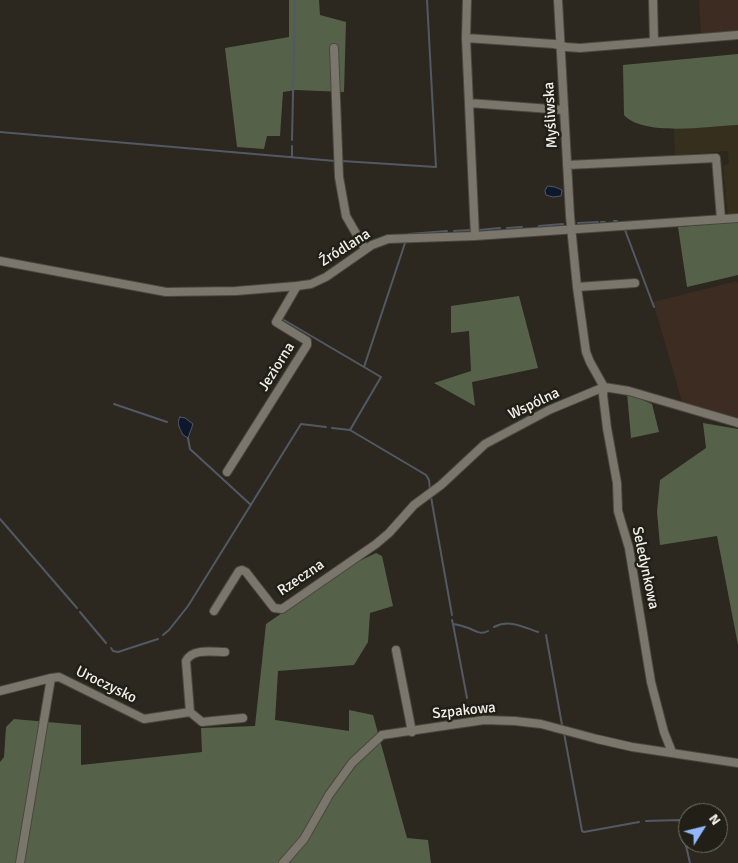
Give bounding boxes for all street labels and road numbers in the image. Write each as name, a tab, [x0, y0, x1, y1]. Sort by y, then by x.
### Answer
street label: Myśliwska	[540, 81, 562, 149]
street label: Źródlana	[316, 225, 374, 271]
street label: Jeziorna	[255, 339, 299, 395]
street label: Wspólna	[505, 384, 563, 424]
street label: Seledynkowa	[627, 525, 663, 611]
street label: Rzeczna	[274, 556, 328, 600]
street label: Uroczysko	[73, 663, 139, 707]
street label: Szpakowa	[431, 699, 497, 723]

